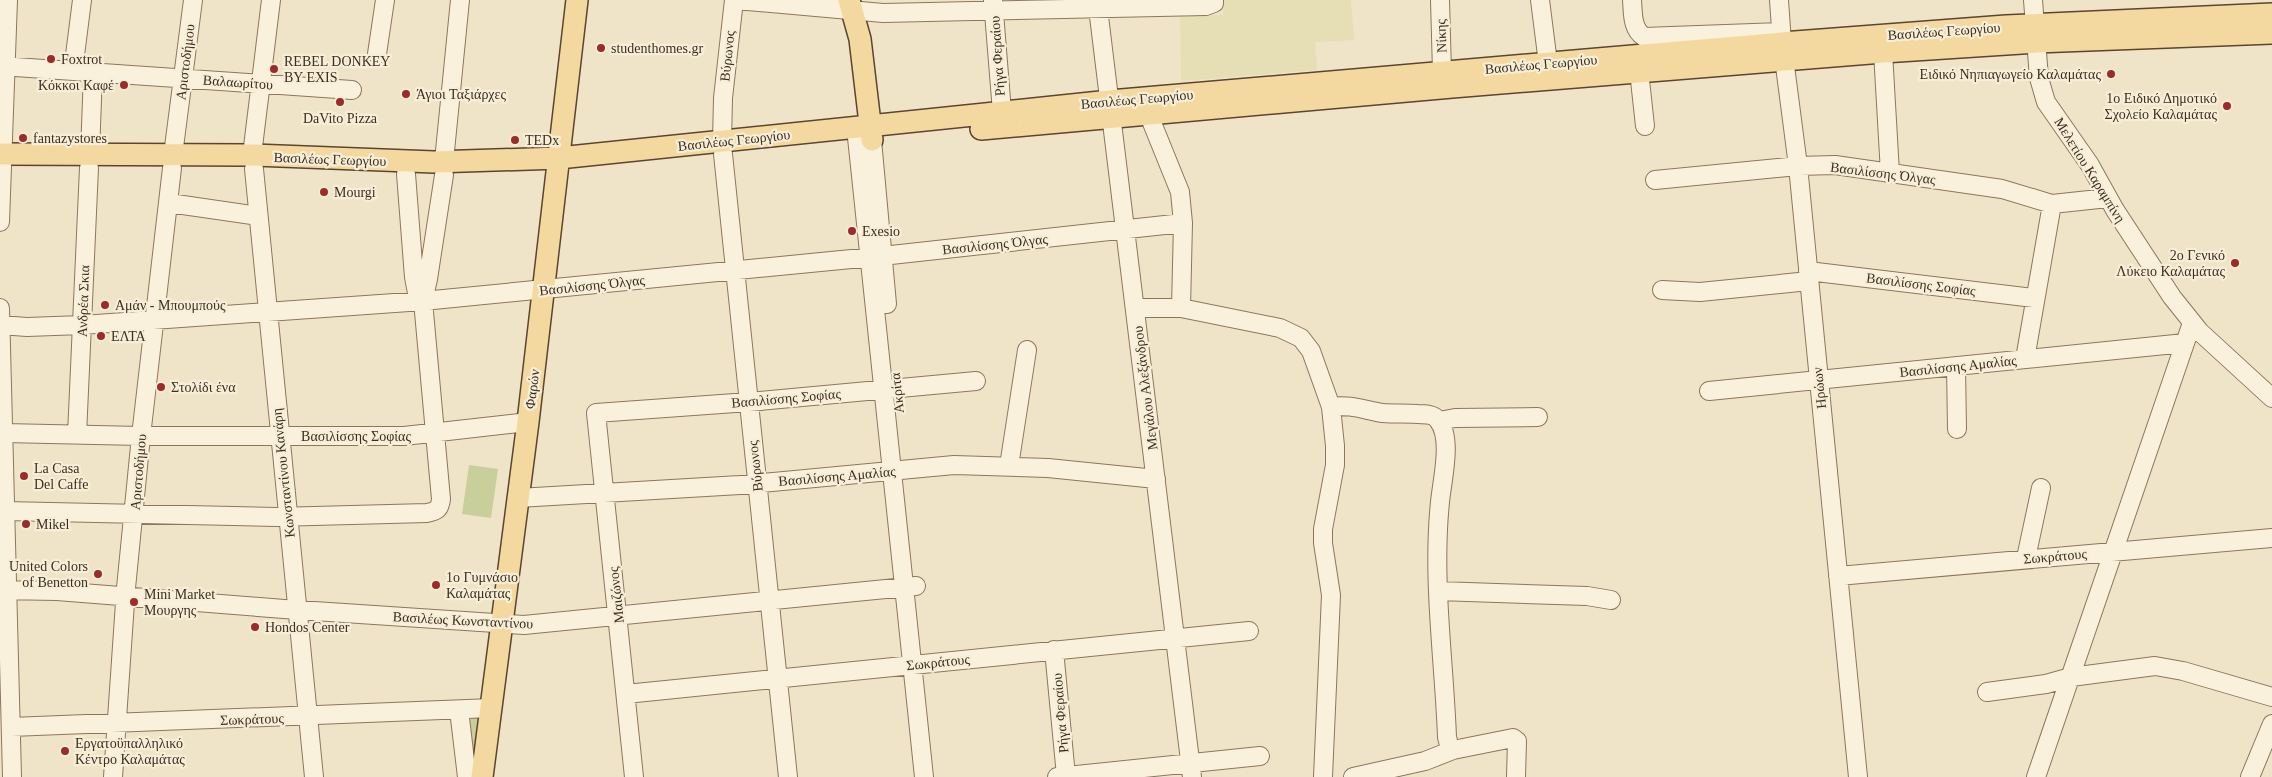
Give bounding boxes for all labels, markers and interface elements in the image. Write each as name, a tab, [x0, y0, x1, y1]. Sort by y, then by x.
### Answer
street label: Ρήγα Φεραίου	[987, 15, 1008, 97]
street label: Νίκης	[1433, 18, 1450, 53]
street label: Βασιλέως Γεωργίου	[1887, 20, 2001, 43]
street label: Αριστοδήμου	[173, 23, 198, 101]
street label: Βύρωνος	[717, 29, 738, 82]
place label: studenthomes.gr	[611, 41, 703, 56]
marker: studenthomes.gr	[595, 42, 607, 54]
place label: Foxtrot	[61, 52, 102, 67]
street label: Βασιλέως Γεωργίου	[1484, 52, 1598, 77]
marker: Foxtrot	[45, 53, 57, 65]
place label: REBEL DONKEY BY EXIS	[284, 54, 390, 85]
marker: REBEL DONKEY BY EXIS	[268, 63, 280, 75]
place label: Ειδικό Νηπιαγωγείο Καλαμάτας	[1920, 67, 2101, 82]
marker: Ειδικό Νηπιαγωγείο Καλαμάτας	[2105, 68, 2117, 80]
street label: Βαλαωρίτου	[202, 73, 274, 92]
place label: Κόκκοι Καφέ	[38, 78, 114, 93]
marker: Κόκκοι Καφέ	[118, 79, 130, 91]
place label: Άγιοι Ταξιάρχες	[416, 87, 506, 102]
street label: Βασιλέως Γεωργίου	[1080, 87, 1194, 112]
marker: Άγιοι Ταξιάρχες	[400, 88, 412, 100]
place label: 1ο Ειδικό Δημοτικό Σχολείο Καλαμάτας	[2105, 91, 2217, 122]
marker: DaVito Pizza	[334, 96, 346, 108]
marker: 1ο Ειδικό Δημοτικό Σχολείο Καλαμάτας	[2221, 100, 2233, 112]
place label: DaVito Pizza	[303, 111, 378, 126]
street label: Μελετίου Καραμπίνη	[2051, 115, 2128, 226]
street label: Βασιλέως Γεωργίου	[677, 127, 791, 154]
place label: fantazystores	[33, 131, 107, 146]
marker: fantazystores	[17, 132, 29, 144]
place label: TEDx	[525, 133, 559, 148]
marker: TEDx	[509, 134, 521, 146]
street label: Βασιλέως Γεωργίου	[273, 150, 387, 169]
street label: Βασιλίσσης Όλγας	[1829, 160, 1937, 187]
place label: Mourgi	[334, 185, 376, 200]
marker: Mourgi	[318, 186, 330, 198]
place label: Exesio	[862, 224, 900, 239]
marker: Exesio	[846, 225, 858, 237]
street label: Βασιλίσσης Όλγας	[942, 231, 1049, 257]
place label: 2ο Γενικό Λύκειο Καλαμάτας	[2116, 248, 2225, 279]
marker: 2ο Γενικό Λύκειο Καλαμάτας	[2229, 257, 2241, 269]
street label: Ανδρέα Σκια	[75, 264, 92, 337]
street label: Βασιλίσσης Σοφίας	[1865, 270, 1977, 299]
street label: Βασιλίσσης Όλγας	[539, 272, 646, 298]
place label: Αμάν - Μπουμπούς	[115, 298, 226, 313]
marker: Αμάν - Μπουμπούς	[99, 299, 111, 311]
street label: Μεγάλου Αλεξάνδρου	[1130, 325, 1161, 451]
place label: ΕΛΤΑ	[111, 329, 147, 344]
marker: ΕΛΤΑ	[95, 330, 107, 342]
street label: Βασιλίσσης Αμαλίας	[1899, 353, 2018, 380]
street label: Ηρώων	[1810, 366, 1829, 410]
street label: Φαρών	[523, 368, 542, 410]
street label: Ακρίτα	[888, 371, 907, 414]
place label: Στολίδι ένα	[171, 380, 236, 395]
marker: Στολίδι ένα	[155, 381, 167, 393]
street label: Βασιλίσσης Σοφίας	[731, 386, 842, 411]
street label: Κωνσταντίνου Κανάρη	[269, 408, 298, 538]
street label: Βασιλίσσης Σοφίας	[301, 429, 411, 444]
street label: Αριστοδήμου	[128, 433, 149, 511]
street label: Βύρωνος	[745, 439, 766, 492]
place label: La Casa Del Caffe	[34, 461, 89, 492]
street label: Βασιλίσσης Αμαλίας	[778, 464, 897, 489]
marker: La Casa Del Caffe	[18, 470, 30, 482]
place label: Mikel	[36, 517, 70, 532]
marker: Mikel	[20, 518, 32, 530]
street label: Σωκράτους	[2023, 546, 2088, 567]
place label: United Colors of Benetton	[9, 559, 88, 590]
street label: Μαιζώνος	[606, 565, 627, 624]
marker: United Colors of Benetton	[92, 568, 104, 580]
place label: 1ο Γυμνάσιο Καλαμάτας	[446, 570, 518, 601]
marker: 1ο Γυμνάσιο Καλαμάτας	[430, 579, 442, 591]
place label: Mini Market Μουργης	[144, 587, 215, 618]
marker: Mini Market Μουργης	[128, 596, 140, 608]
street label: Βασιλέως Κωνσταντίνου	[392, 609, 534, 632]
place label: Hondos Center	[265, 620, 350, 635]
marker: Hondos Center	[249, 621, 261, 633]
street label: Σωκράτους	[906, 652, 971, 673]
street label: Ρήγα Φεραίου	[1050, 672, 1071, 754]
street label: Σωκράτους	[220, 711, 285, 728]
place label: Εργατοϋπαλληλικό Κέντρο Καλαμάτας	[75, 736, 185, 767]
marker: Εργατοϋπαλληλικό Κέντρο Καλαμάτας	[59, 745, 71, 757]

